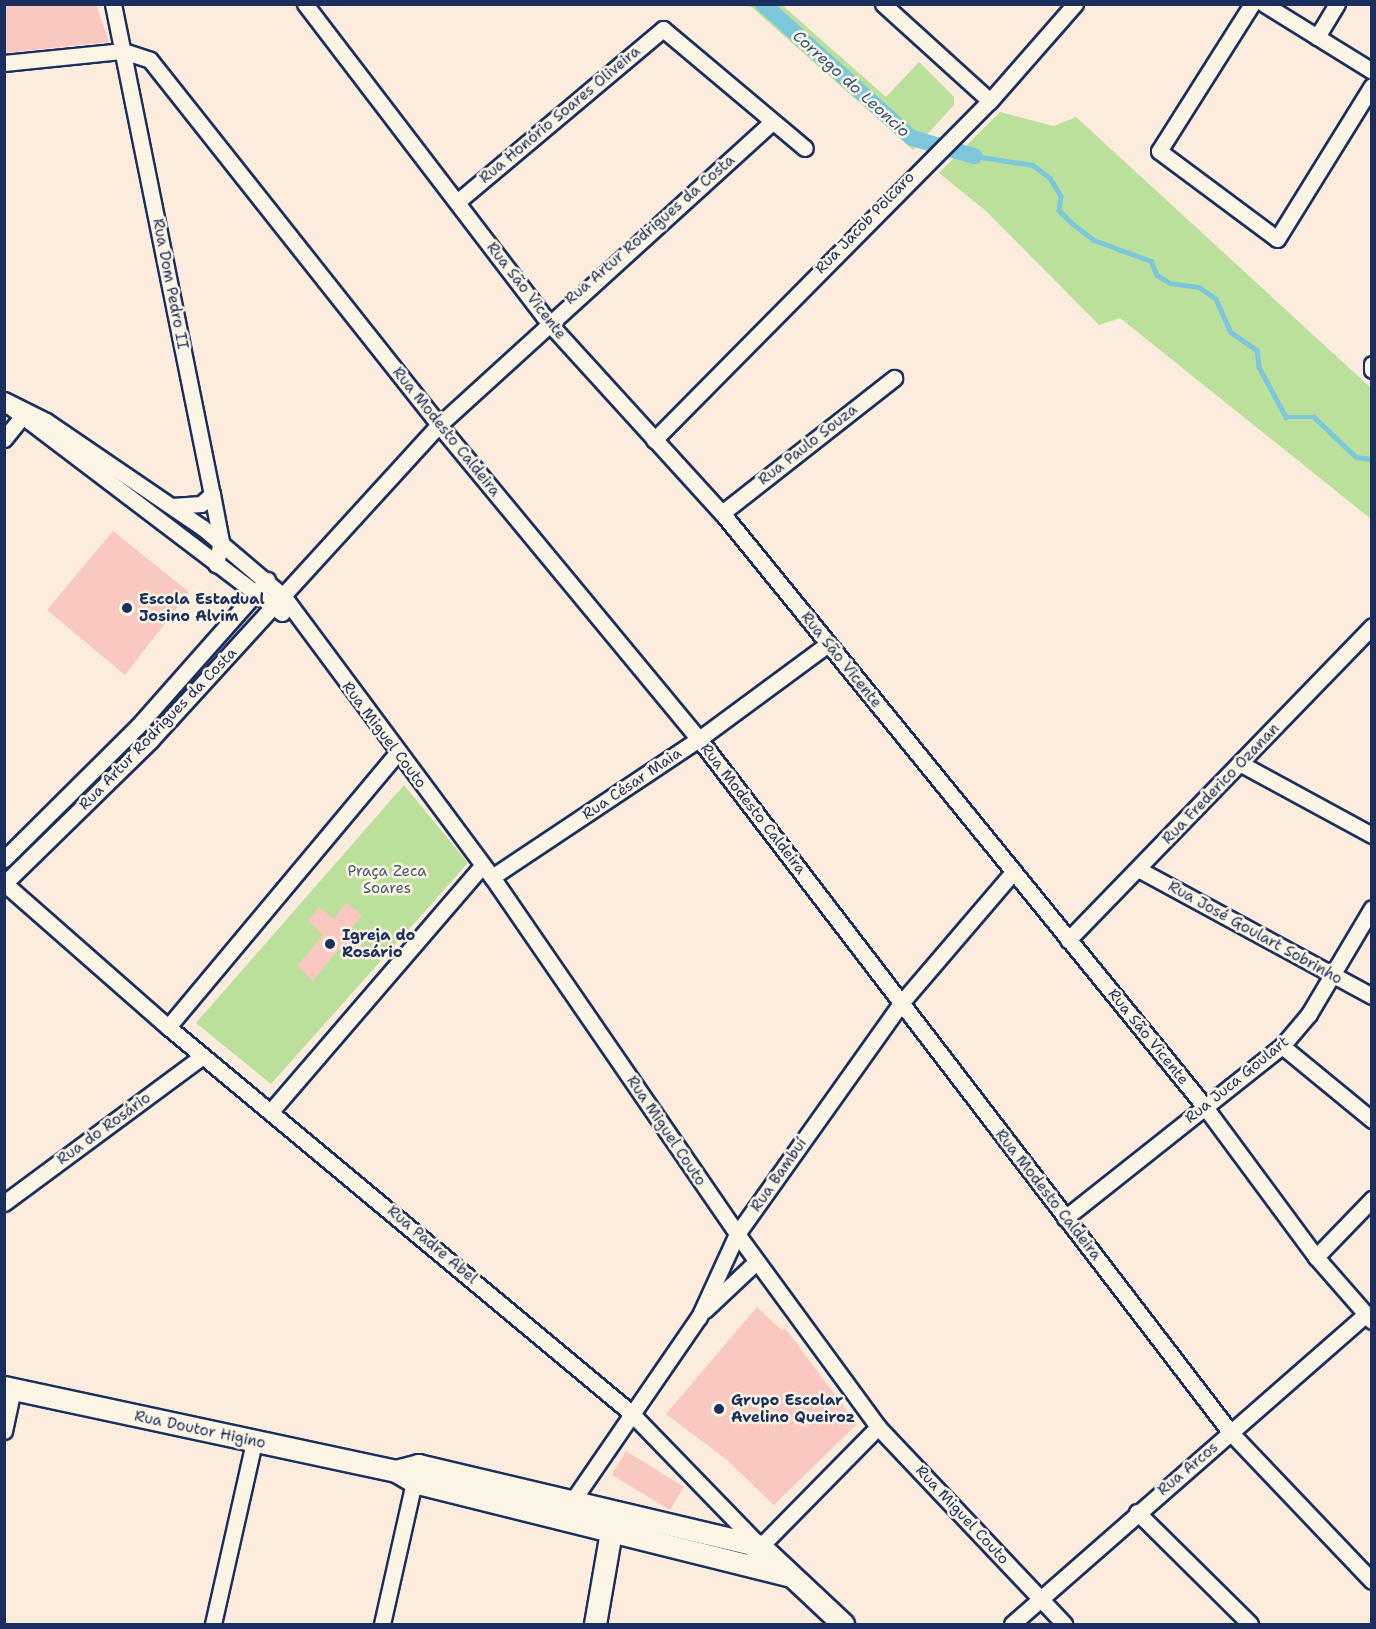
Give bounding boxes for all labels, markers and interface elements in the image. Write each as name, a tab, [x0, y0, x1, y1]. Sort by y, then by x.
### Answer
water label: Corrego do Leoncio	[789, 26, 913, 142]
street label: Rua Honório Soares Oliveira	[476, 43, 644, 187]
street label: Rua Artur Rodrigues da Costa	[561, 151, 739, 309]
street label: Rua Jacob Polcaro	[812, 168, 918, 278]
street label: Rua Dom Pedro II	[148, 217, 192, 351]
street label: Rua São Vicente	[483, 239, 569, 343]
street label: Rua Modesto Caldeira	[388, 364, 504, 500]
street label: Rua Paulo Souza	[755, 401, 861, 489]
place label: Escola Estadual Josino Alvim	[139, 590, 265, 625]
marker: Escola Estadual Josino Alvim	[120, 601, 134, 615]
street label: Rua São Vicente	[797, 608, 885, 712]
street label: Rua Artur Rodrigues da Costa	[75, 644, 241, 814]
street label: Rua Miguel Couto	[338, 678, 430, 792]
street label: Rua Frederico Ozanan	[1159, 720, 1283, 848]
street label: Rua Modesto Caldeira	[696, 740, 810, 878]
street label: Rua César Maia	[579, 744, 685, 824]
park label: Praça Zeca Soares	[347, 862, 427, 897]
street label: Rua José Goulart Sobrinho	[1165, 878, 1345, 988]
place label: Igreja do Rosário	[342, 926, 415, 961]
marker: Igreja do Rosário	[323, 937, 337, 951]
street label: Rua São Vicente	[1104, 985, 1192, 1089]
street label: Rua Juca Goulart	[1182, 1033, 1292, 1127]
street label: Rua Miguel Couto	[623, 1073, 709, 1189]
street label: Rua do Rosário	[54, 1089, 154, 1169]
street label: Rua Modesto Caldeira	[991, 1126, 1105, 1264]
street label: Rua Bambuí	[747, 1135, 811, 1215]
street label: Rua Padre Abel	[383, 1202, 481, 1288]
place label: Grupo Escolar Avelino Queiroz	[731, 1391, 855, 1426]
marker: Grupo Escolar Avelino Queiroz	[712, 1402, 726, 1416]
street label: Rua Doutor Higino	[133, 1407, 267, 1453]
street label: Rua Arcos	[1154, 1438, 1222, 1500]
street label: Rua Miguel Couto	[912, 1462, 1012, 1568]

